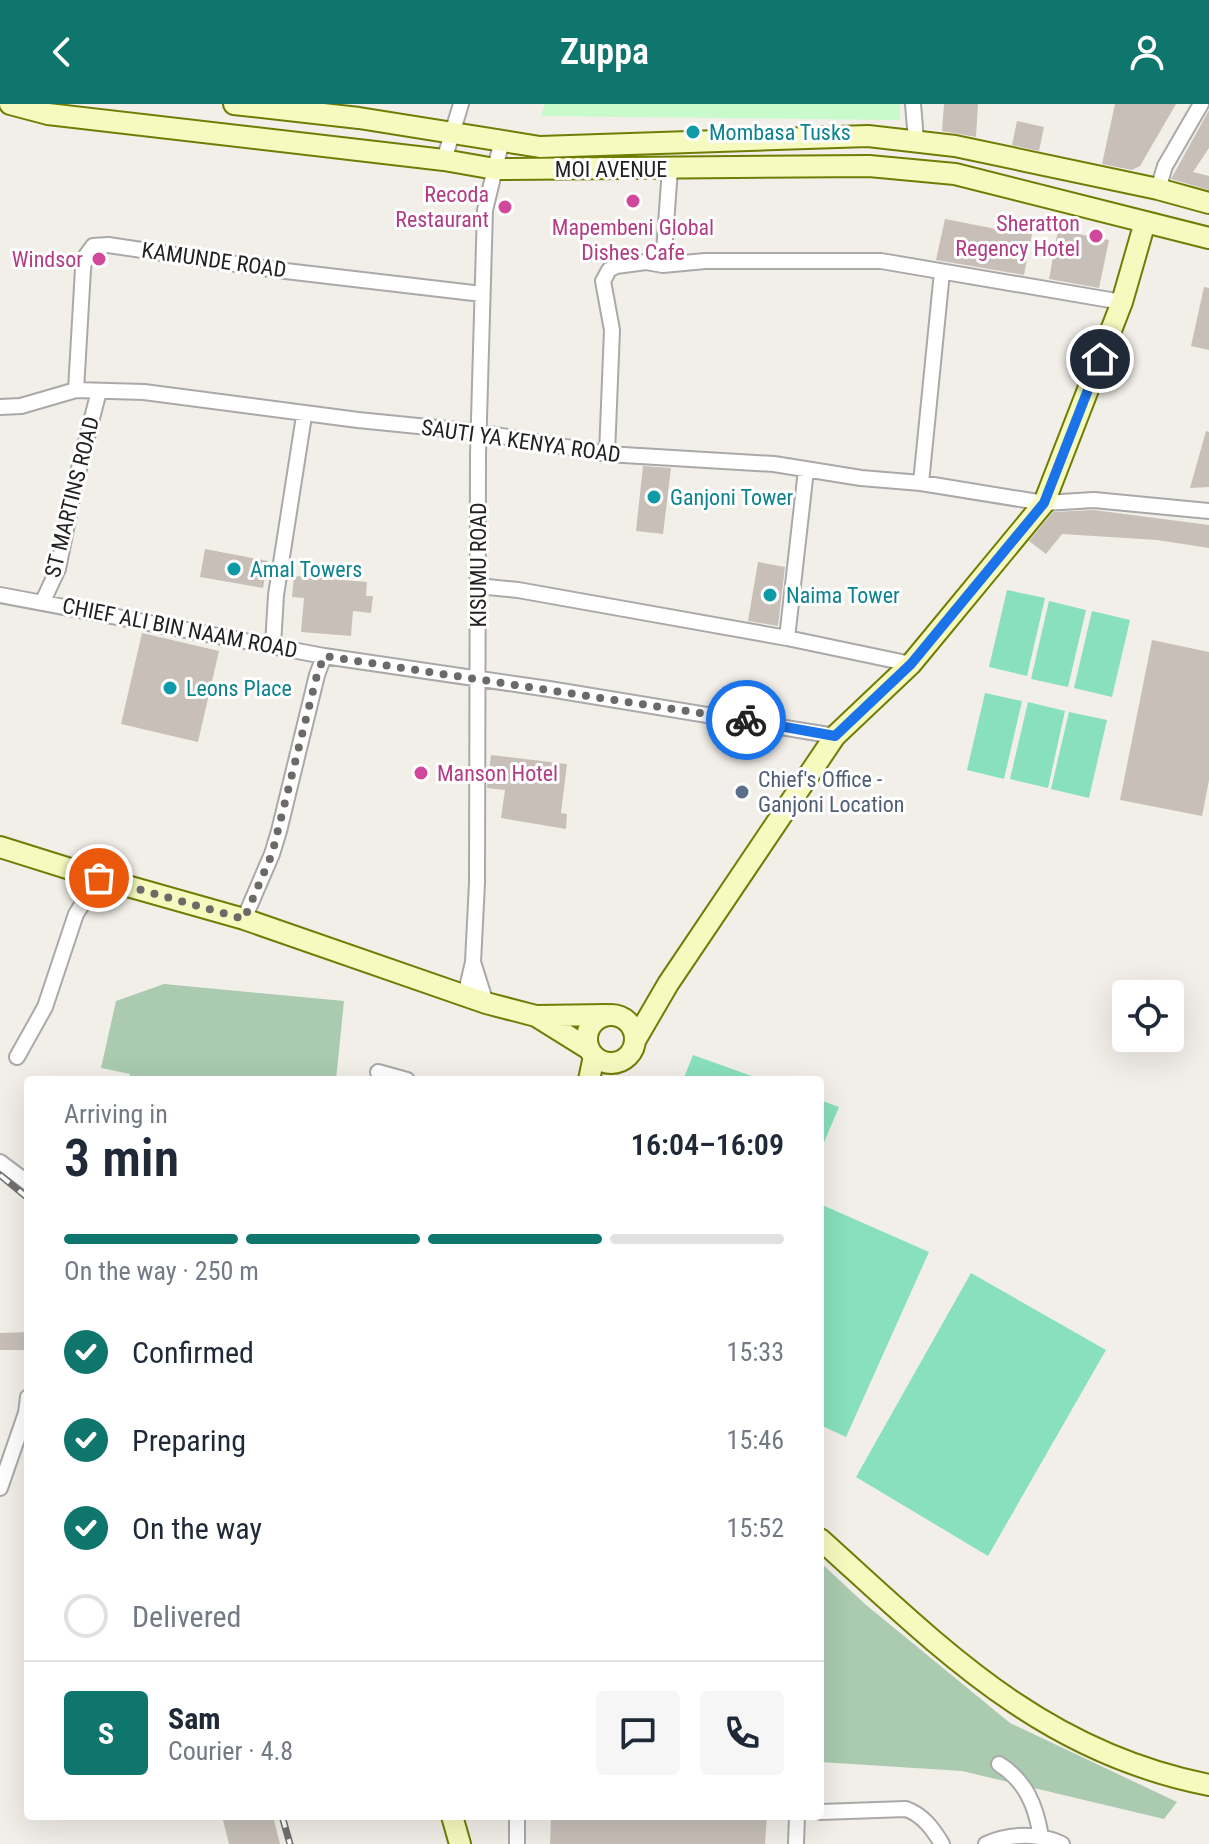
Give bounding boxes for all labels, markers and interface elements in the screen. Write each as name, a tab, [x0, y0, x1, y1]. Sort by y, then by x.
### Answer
icon: back	[40, 30, 84, 74]
icon: person	[1125, 30, 1169, 74]
text: Zuppa	[560, 31, 649, 73]
place label: Mombasa Tusks	[709, 120, 851, 145]
marker: Mombasa Tusks	[684, 123, 702, 141]
street label: MOI AVENUE	[555, 157, 667, 182]
place label: Recoda Restaurant	[395, 182, 489, 232]
marker: Mapembeni Global Dishes Cafe	[624, 192, 642, 210]
marker: Recoda Restaurant	[496, 198, 514, 216]
place label: Sheratton Regency Hotel	[955, 211, 1080, 261]
place label: Mapembeni Global Dishes Cafe	[552, 215, 714, 265]
marker: Sheratton Regency Hotel	[1087, 227, 1105, 245]
street label: KAMUNDE ROAD	[140, 237, 288, 283]
place label: Windsor	[12, 247, 83, 272]
marker: Windsor	[90, 250, 108, 268]
pin	[1066, 325, 1134, 393]
icon: home	[1078, 337, 1122, 381]
street label: ST MARTINS ROAD	[40, 414, 104, 580]
street label: SAUTI YA KENYA ROAD	[420, 415, 622, 467]
place label: Ganjoni Tower	[670, 485, 794, 510]
marker: Ganjoni Tower	[645, 488, 663, 506]
street label: KISUMU ROAD	[466, 502, 491, 628]
place label: Amal Towers	[250, 557, 362, 582]
marker: Amal Towers	[225, 560, 243, 578]
place label: Naima Tower	[786, 583, 900, 608]
marker: Naima Tower	[761, 586, 779, 604]
street label: CHIEF ALI BIN NAAM ROAD	[60, 593, 300, 663]
place label: Leons Place	[186, 676, 292, 701]
marker: Leons Place	[161, 679, 179, 697]
courier	[706, 680, 786, 760]
icon: bike	[724, 698, 768, 742]
place label: Manson Hotel	[437, 761, 558, 786]
marker: Manson Hotel	[412, 764, 430, 782]
place label: Chief's Office - Ganjoni Location	[758, 767, 904, 817]
marker: Chief's Office - Ganjoni Location	[733, 783, 751, 801]
pin	[65, 844, 133, 912]
icon: bag	[77, 856, 121, 900]
map controls	[1112, 980, 1184, 1052]
button: locate	[1112, 980, 1184, 1052]
text: Arriving in	[64, 1099, 168, 1129]
text: 16:04–16:09	[631, 1127, 784, 1162]
text: 3 min	[64, 1128, 179, 1189]
text: On the way · 250 m	[64, 1256, 259, 1286]
icon: check	[64, 1330, 108, 1374]
text: Confirmed	[132, 1335, 254, 1370]
text: 15:33	[727, 1337, 784, 1367]
icon: check	[64, 1418, 108, 1462]
text: Preparing	[132, 1423, 246, 1458]
text: 15:46	[727, 1425, 784, 1455]
icon: check	[64, 1506, 108, 1550]
text: On the way	[132, 1511, 262, 1546]
text: 15:52	[727, 1513, 784, 1543]
text: Delivered	[132, 1599, 241, 1634]
button: chat	[596, 1691, 680, 1775]
button: phone	[700, 1691, 784, 1775]
text: Sam	[168, 1701, 221, 1736]
text: S	[98, 1716, 114, 1751]
text: Courier · 4.8	[168, 1736, 293, 1766]

